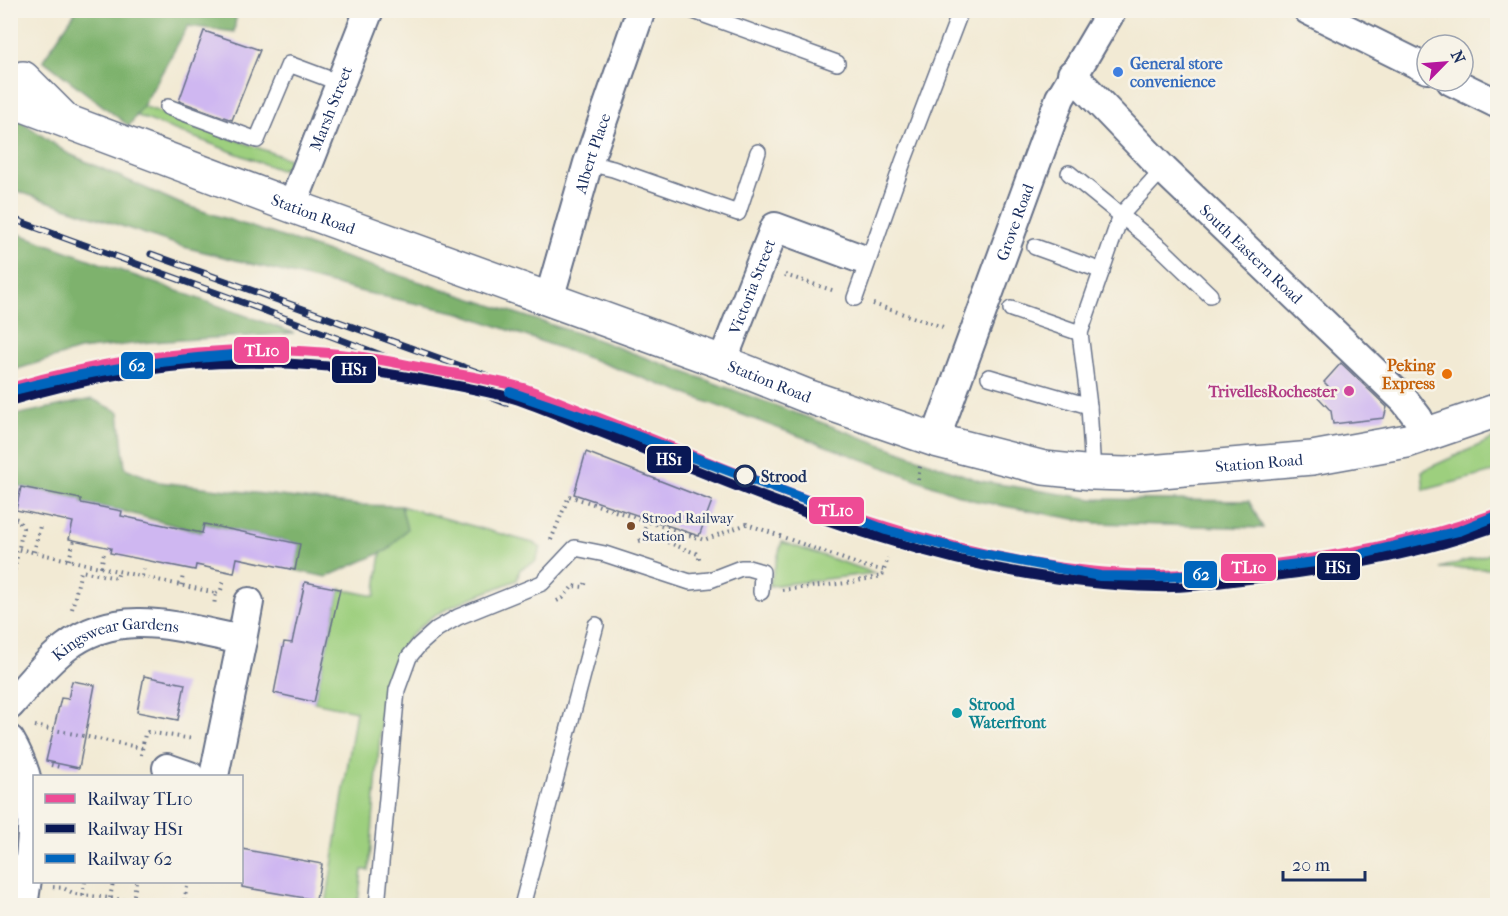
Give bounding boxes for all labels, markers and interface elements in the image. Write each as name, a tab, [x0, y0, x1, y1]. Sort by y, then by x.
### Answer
north arrow	[1415, 33, 1475, 93]
text: N	[1447, 47, 1470, 67]
place label: General store convenience	[1130, 54, 1223, 91]
street label: Marsh Street	[305, 63, 356, 153]
marker: General store convenience	[1111, 65, 1125, 79]
street label: Albert Place	[570, 110, 614, 197]
street label: Grove Road	[992, 181, 1037, 263]
street label: Station Road	[269, 190, 358, 238]
street label: South Eastern Road	[1196, 200, 1307, 308]
street label: Victoria Street	[724, 236, 779, 338]
line badge: TL10	[233, 336, 290, 364]
text: TL10	[244, 341, 280, 360]
line badge: 62	[120, 351, 154, 380]
line badge: HS1	[331, 355, 377, 384]
text: 62	[129, 356, 145, 375]
street label: Station Road	[725, 356, 814, 406]
place label: Peking Express	[1382, 356, 1435, 394]
text: HS1	[341, 360, 368, 379]
marker: Peking Express	[1440, 367, 1454, 381]
place label: TrivellesRochester	[1207, 382, 1338, 401]
marker: TrivellesRochester	[1342, 384, 1356, 398]
line badge: HS1	[646, 445, 692, 474]
street label: Station Road	[1214, 449, 1304, 476]
text: HS1	[656, 450, 683, 469]
marker: Strood	[734, 465, 756, 487]
place label: Strood	[761, 467, 808, 486]
line badge: TL10	[808, 496, 865, 525]
text: TL10	[818, 501, 854, 520]
place label: Strood Railway Station	[642, 510, 734, 545]
marker: Strood Railway Station	[625, 520, 637, 532]
line badge: HS1	[1316, 552, 1361, 581]
line badge: TL10	[1220, 553, 1277, 582]
text: TL10	[1231, 558, 1267, 577]
text: HS1	[1325, 558, 1352, 577]
line badge: 62	[1183, 560, 1218, 589]
text: 62	[1193, 565, 1209, 584]
street label: Kingswear Gardens	[48, 613, 181, 665]
place label: Strood Waterfront	[968, 695, 1047, 732]
marker: Strood Waterfront	[950, 706, 964, 720]
legend	[33, 775, 243, 883]
text: Railway TL10	[87, 789, 193, 810]
text: Railway HS1	[87, 819, 183, 840]
scale bar	[1283, 844, 1366, 882]
text: Railway 62	[87, 849, 172, 870]
text: 20 m	[1292, 855, 1330, 876]

